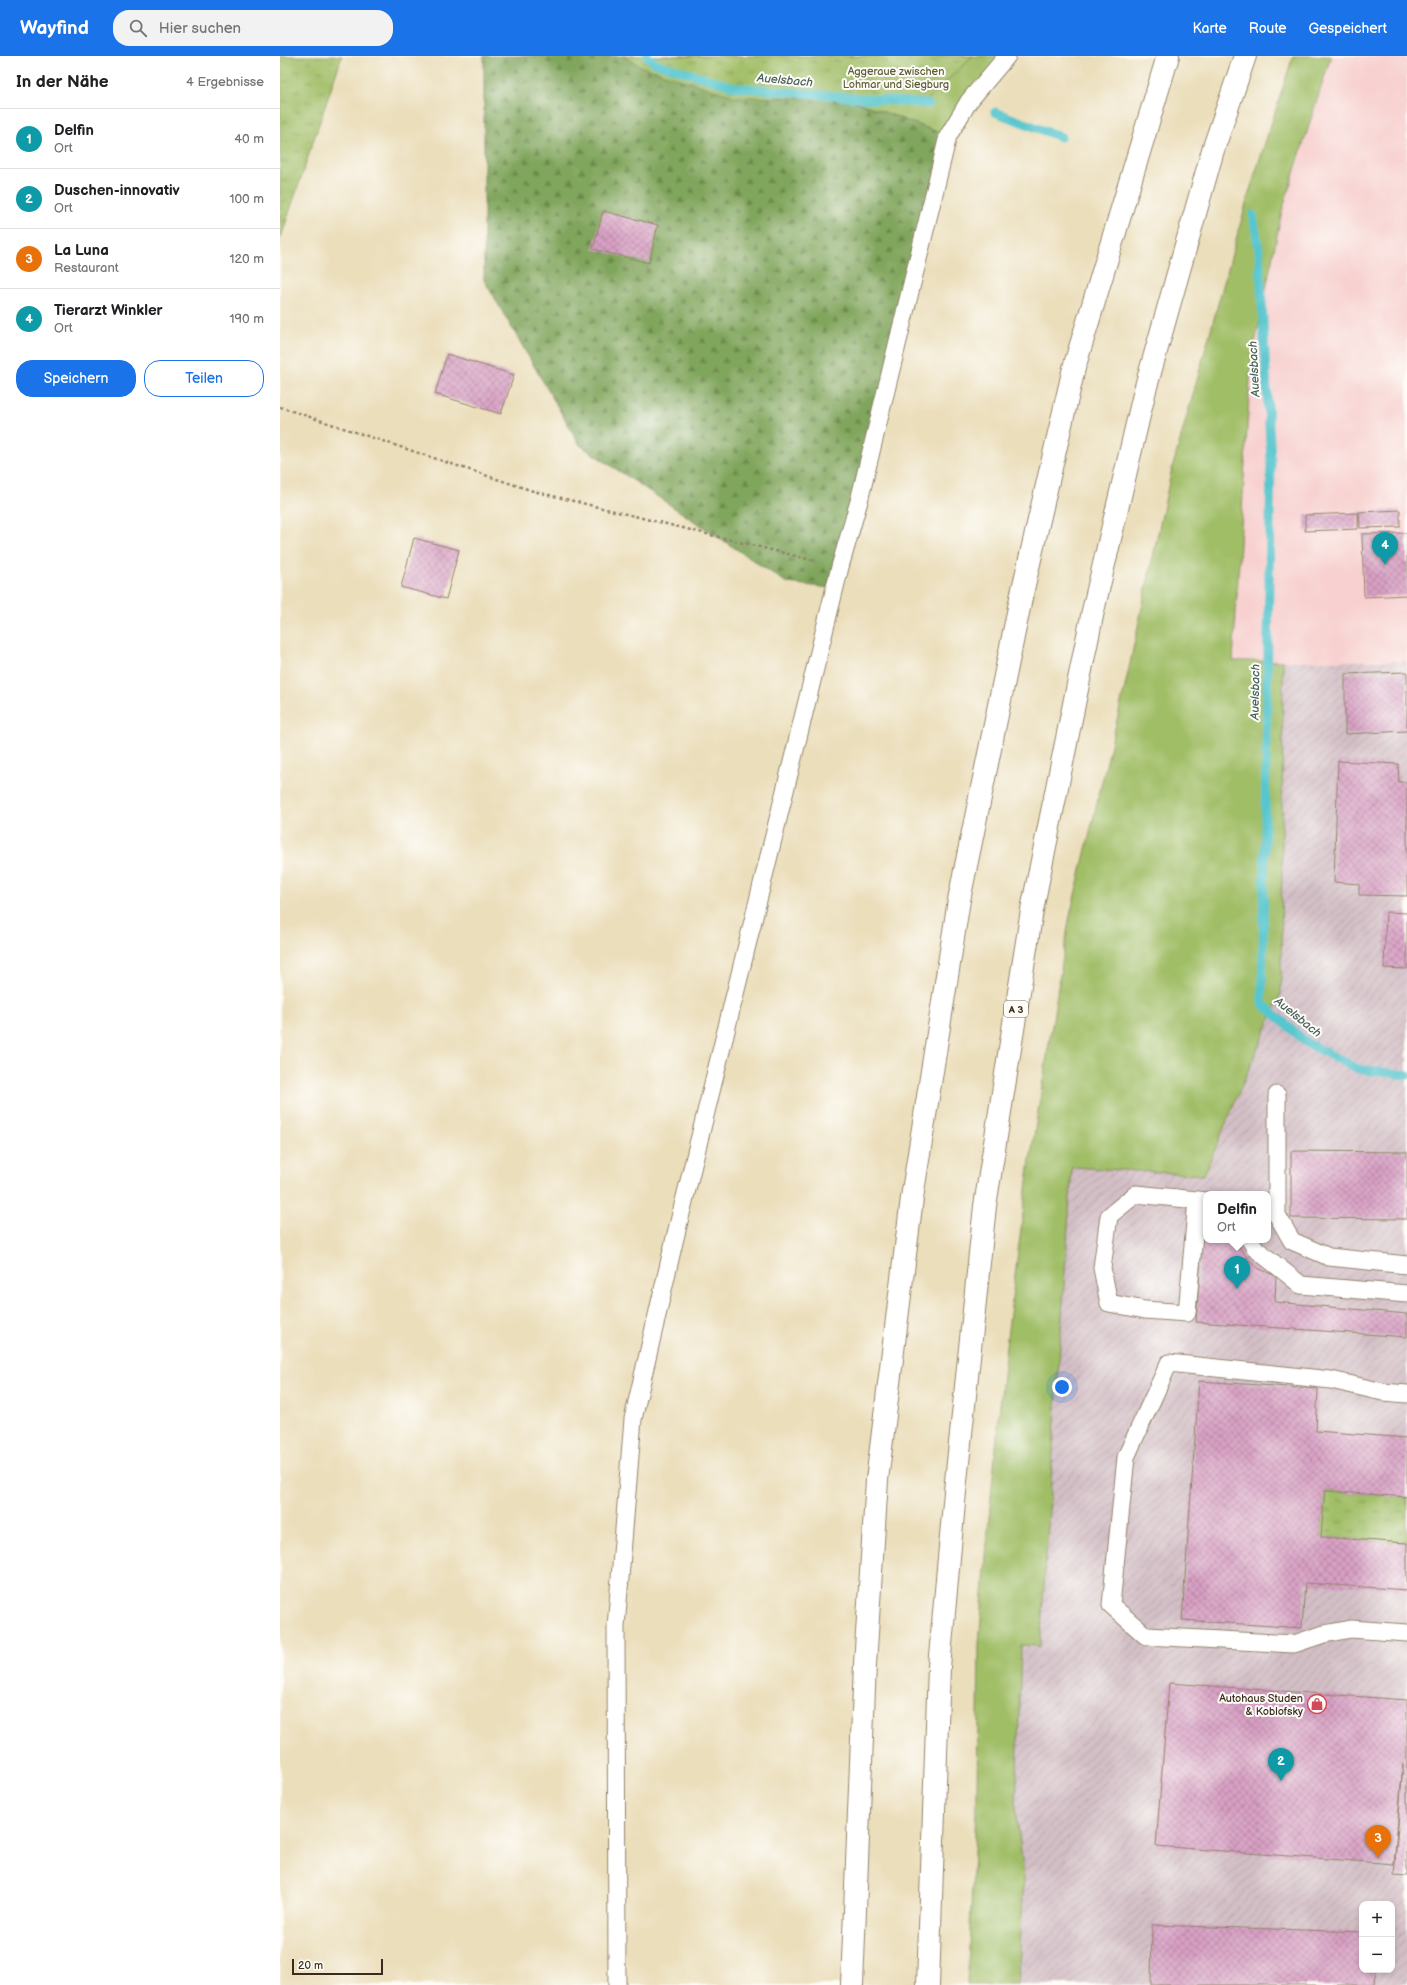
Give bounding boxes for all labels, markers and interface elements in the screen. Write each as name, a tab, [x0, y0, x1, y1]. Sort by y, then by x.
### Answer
search box	[113, 10, 393, 46]
text: Wayfind	[20, 17, 89, 40]
icon: search	[127, 17, 149, 39]
text: Hier suchen	[159, 19, 241, 38]
text: Karte	[1193, 20, 1227, 37]
text: Route	[1249, 20, 1287, 37]
text: Gespeichert	[1309, 20, 1387, 37]
park label: Aggeraue zwischen Lohmar und Siegburg	[843, 65, 949, 91]
water label: Auelsbach	[755, 70, 814, 90]
text: In der Nähe	[16, 72, 109, 92]
text: 4 Ergebnisse	[186, 74, 264, 90]
text: Delfin	[54, 121, 94, 140]
text: 1	[26, 131, 32, 147]
text: 40 m	[234, 131, 264, 147]
text: Ort	[54, 140, 73, 156]
text: Duschen-innovativ	[54, 181, 180, 200]
text: 2	[25, 191, 33, 207]
text: 100 m	[229, 191, 264, 207]
text: Ort	[54, 200, 73, 216]
text: La Luna	[54, 241, 109, 260]
text: 3	[25, 251, 33, 267]
text: 120 m	[229, 251, 264, 267]
text: Restaurant	[54, 260, 119, 276]
text: Tierarzt Winkler	[54, 301, 163, 320]
text: 4	[25, 311, 33, 327]
text: 190 m	[230, 311, 264, 327]
text: Ort	[54, 320, 73, 336]
water label: Auelsbach	[1246, 340, 1264, 398]
button: Speichern	[16, 360, 136, 397]
button: Teilen	[144, 360, 264, 397]
pin: 4	[1372, 532, 1398, 565]
water label: Auelsbach	[1247, 663, 1263, 721]
water label: Auelsbach	[1270, 993, 1325, 1041]
road number: A 3	[1004, 1001, 1028, 1017]
popup	[1203, 1191, 1271, 1243]
text: Delfin	[1217, 1200, 1257, 1219]
text: Ort	[1217, 1219, 1236, 1235]
pin: 1	[1224, 1256, 1250, 1289]
your location	[1052, 1377, 1072, 1397]
place label: Autohaus Studen & Koblofsky	[1219, 1692, 1303, 1718]
shop icon: Autohaus Studen & Koblofsky	[1306, 1693, 1328, 1715]
pin: 2	[1268, 1748, 1294, 1781]
pin: 3	[1365, 1825, 1391, 1858]
map controls	[1359, 1901, 1395, 1973]
button: +	[1359, 1901, 1395, 1937]
button: −	[1359, 1937, 1395, 1973]
scale bar	[292, 1957, 383, 1976]
text: 20 m	[298, 1959, 323, 1972]

